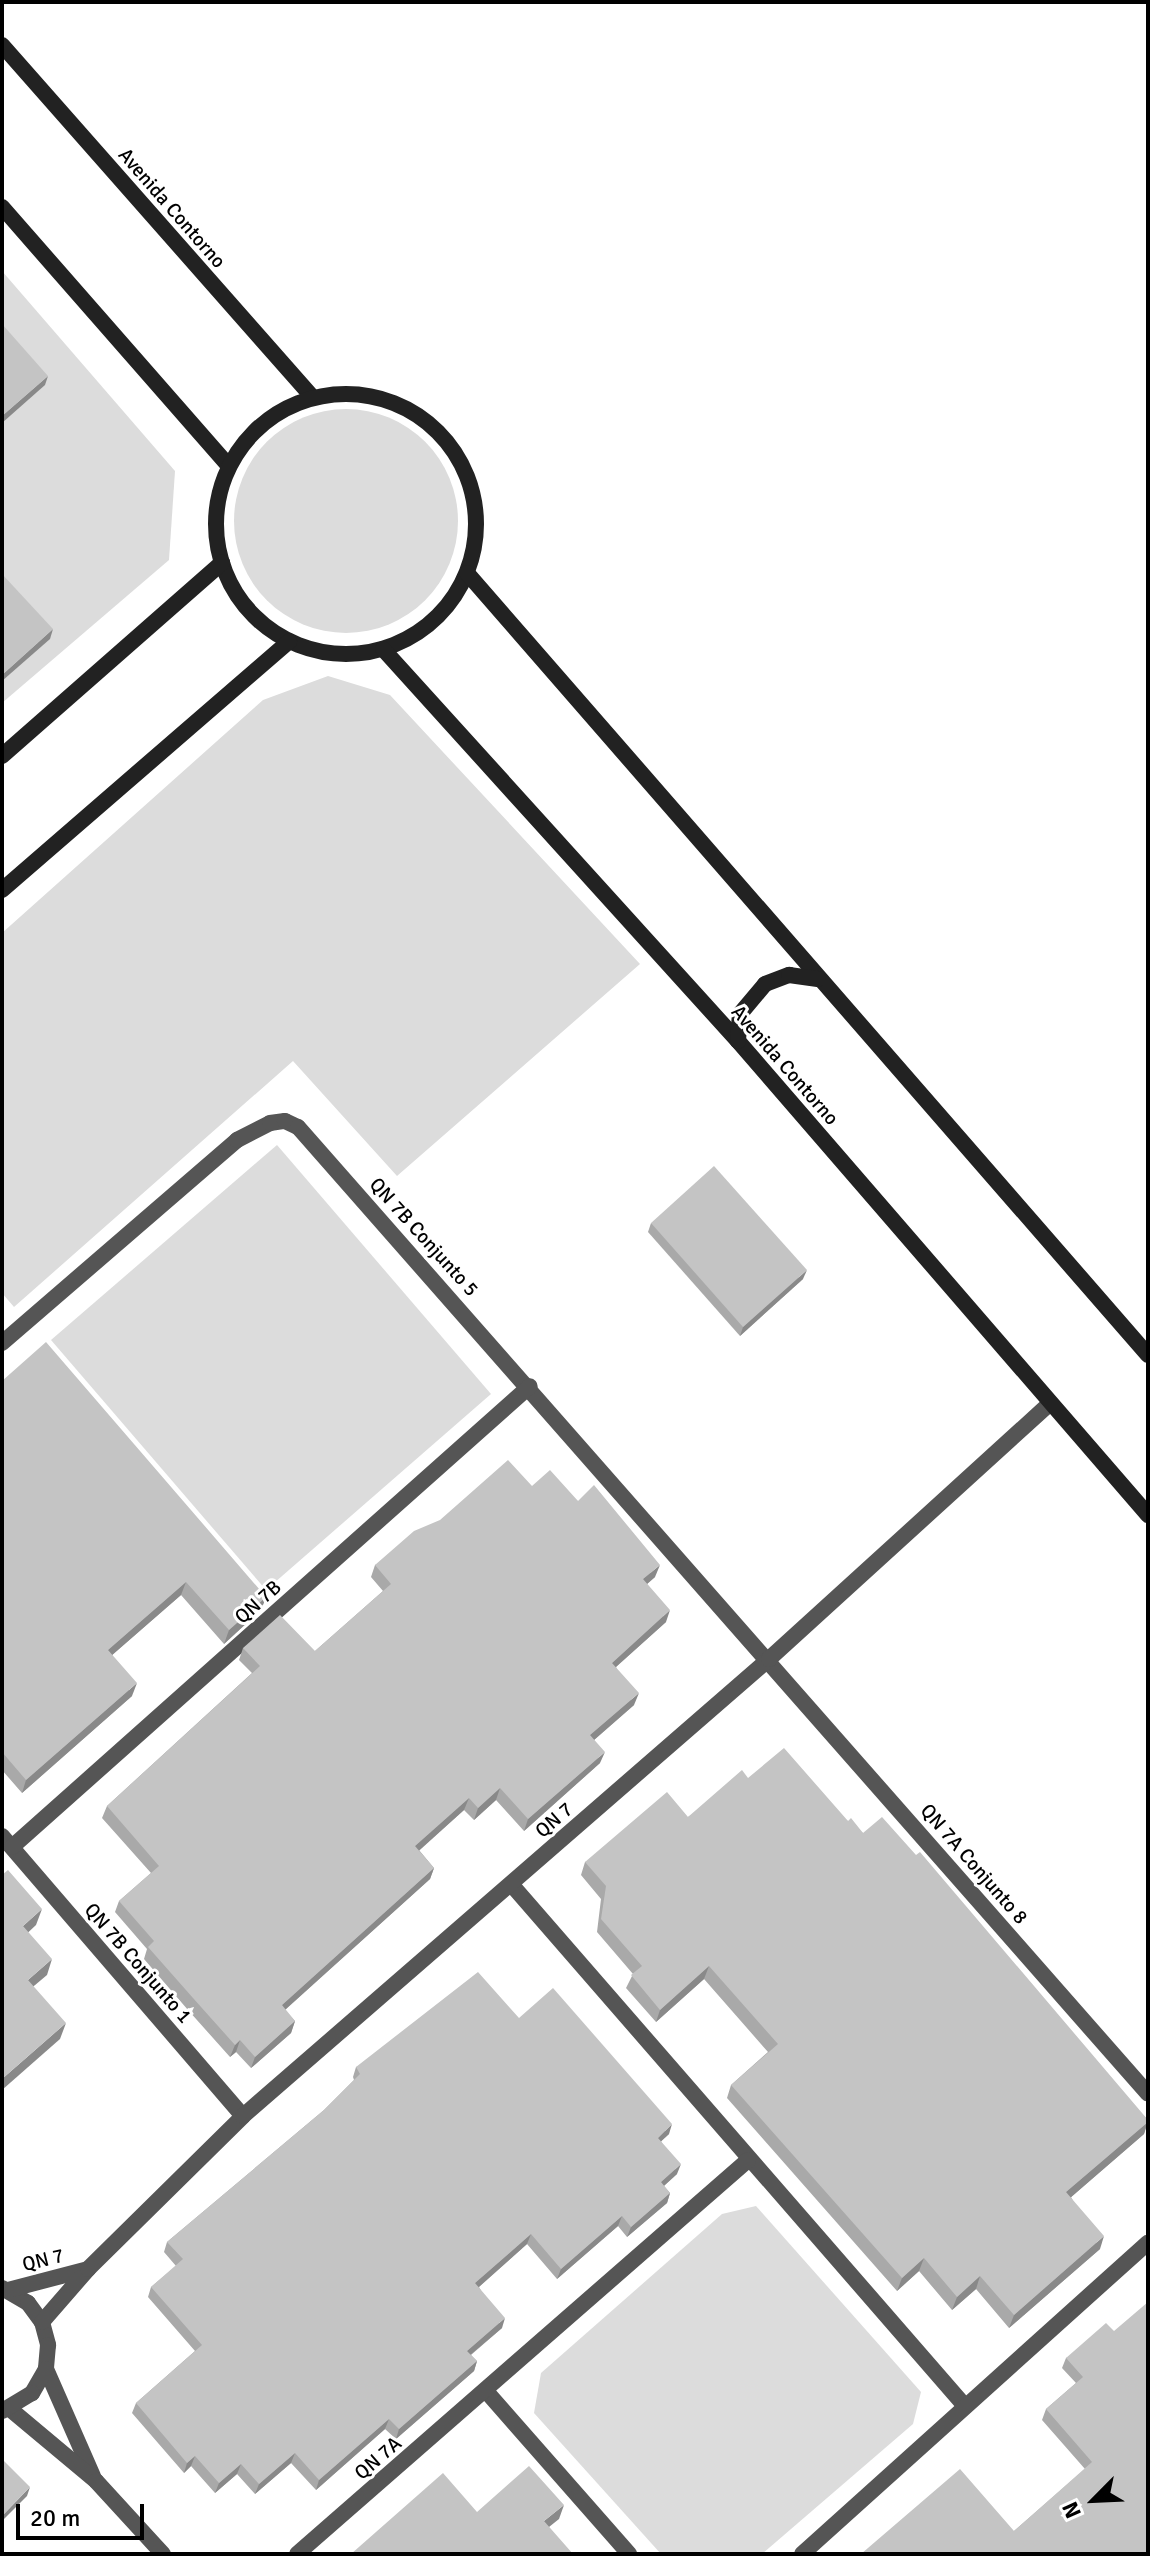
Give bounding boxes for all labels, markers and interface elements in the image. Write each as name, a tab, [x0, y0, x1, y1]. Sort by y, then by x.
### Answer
street label: Avenida Contorno	[113, 143, 231, 273]
street label: Avenida Contorno	[726, 1000, 844, 1130]
street label: QN 7B Conjunto 5	[364, 1173, 484, 1301]
street label: QN 7B	[230, 1575, 286, 1629]
street label: QN 7	[530, 1797, 578, 1843]
street label: QN 7A Conjunto 8	[915, 1799, 1033, 1929]
street label: QN 7B Conjunto 1	[79, 1898, 197, 2028]
street label: QN 7	[20, 2243, 66, 2277]
street label: QN 7A	[350, 2431, 406, 2485]
north arrow	[1054, 2460, 1134, 2540]
scale bar	[20, 2488, 148, 2538]
text: N	[1056, 2497, 1087, 2522]
text: 20 m	[30, 2503, 80, 2533]

